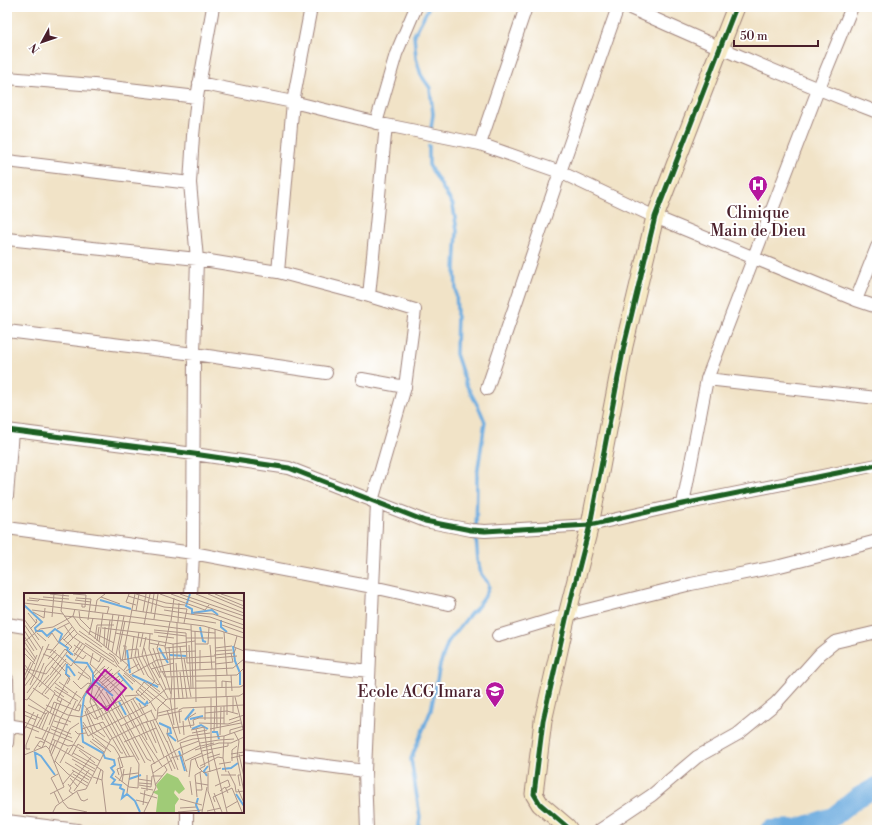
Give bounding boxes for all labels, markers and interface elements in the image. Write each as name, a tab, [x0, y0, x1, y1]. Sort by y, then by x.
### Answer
north arrow	[22, 22, 62, 62]
scale bar	[734, 22, 818, 48]
text: 50 m	[740, 29, 768, 44]
text: N	[27, 40, 43, 56]
hospital icon: Clinique Main de Dieu	[747, 174, 769, 202]
place label: Clinique Main de Dieu	[710, 203, 806, 241]
inset map	[24, 593, 244, 813]
school or university icon: Ecole ACG Imara	[484, 680, 506, 708]
place label: Ecole ACG Imara	[357, 682, 482, 702]

